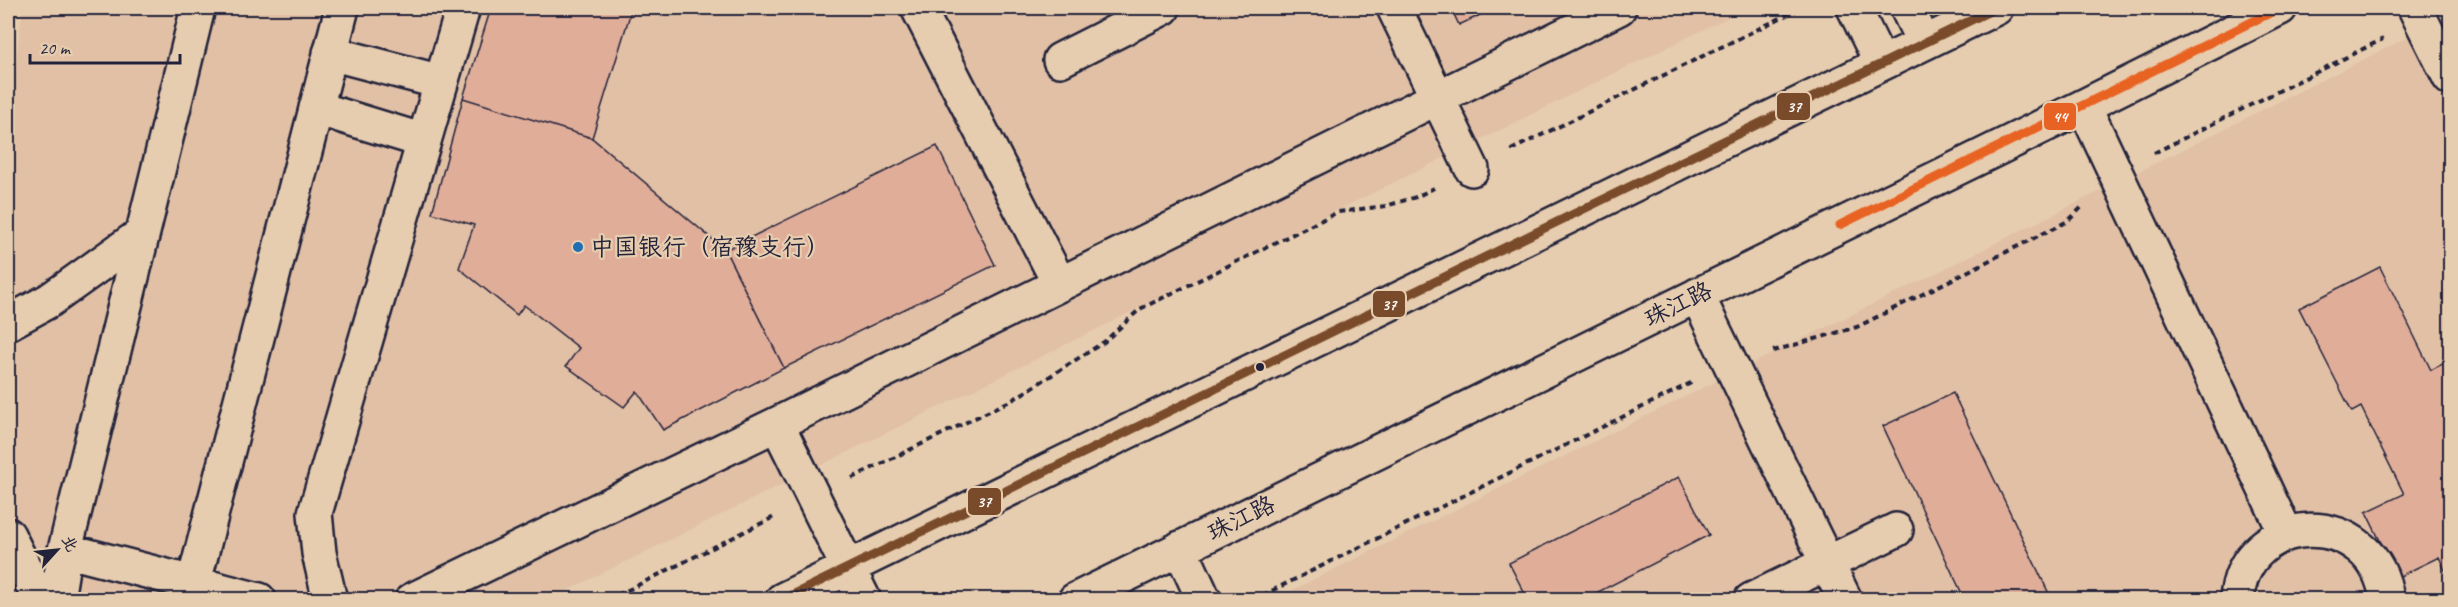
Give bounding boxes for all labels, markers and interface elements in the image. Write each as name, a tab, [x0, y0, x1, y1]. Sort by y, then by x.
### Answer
scale bar	[30, 27, 180, 65]
text: 20 m	[39, 37, 72, 59]
line badge: 37	[1776, 92, 1811, 121]
text: 37	[1787, 97, 1803, 117]
line badge: 44	[2043, 102, 2077, 131]
text: 44	[2053, 107, 2069, 127]
place label: 中国银行（宿豫支行）	[590, 232, 830, 262]
marker: 中国银行（宿豫支行）	[571, 240, 585, 254]
street label: 珠江路	[1639, 275, 1717, 333]
line badge: 37	[1372, 290, 1406, 318]
text: 37	[1382, 295, 1398, 315]
unlabelled marker	[1254, 361, 1266, 373]
line badge: 37	[967, 487, 1002, 516]
street label: 珠江路	[1202, 489, 1280, 547]
text: 37	[977, 492, 993, 512]
north arrow	[27, 520, 87, 580]
text: 北	[57, 532, 82, 555]

